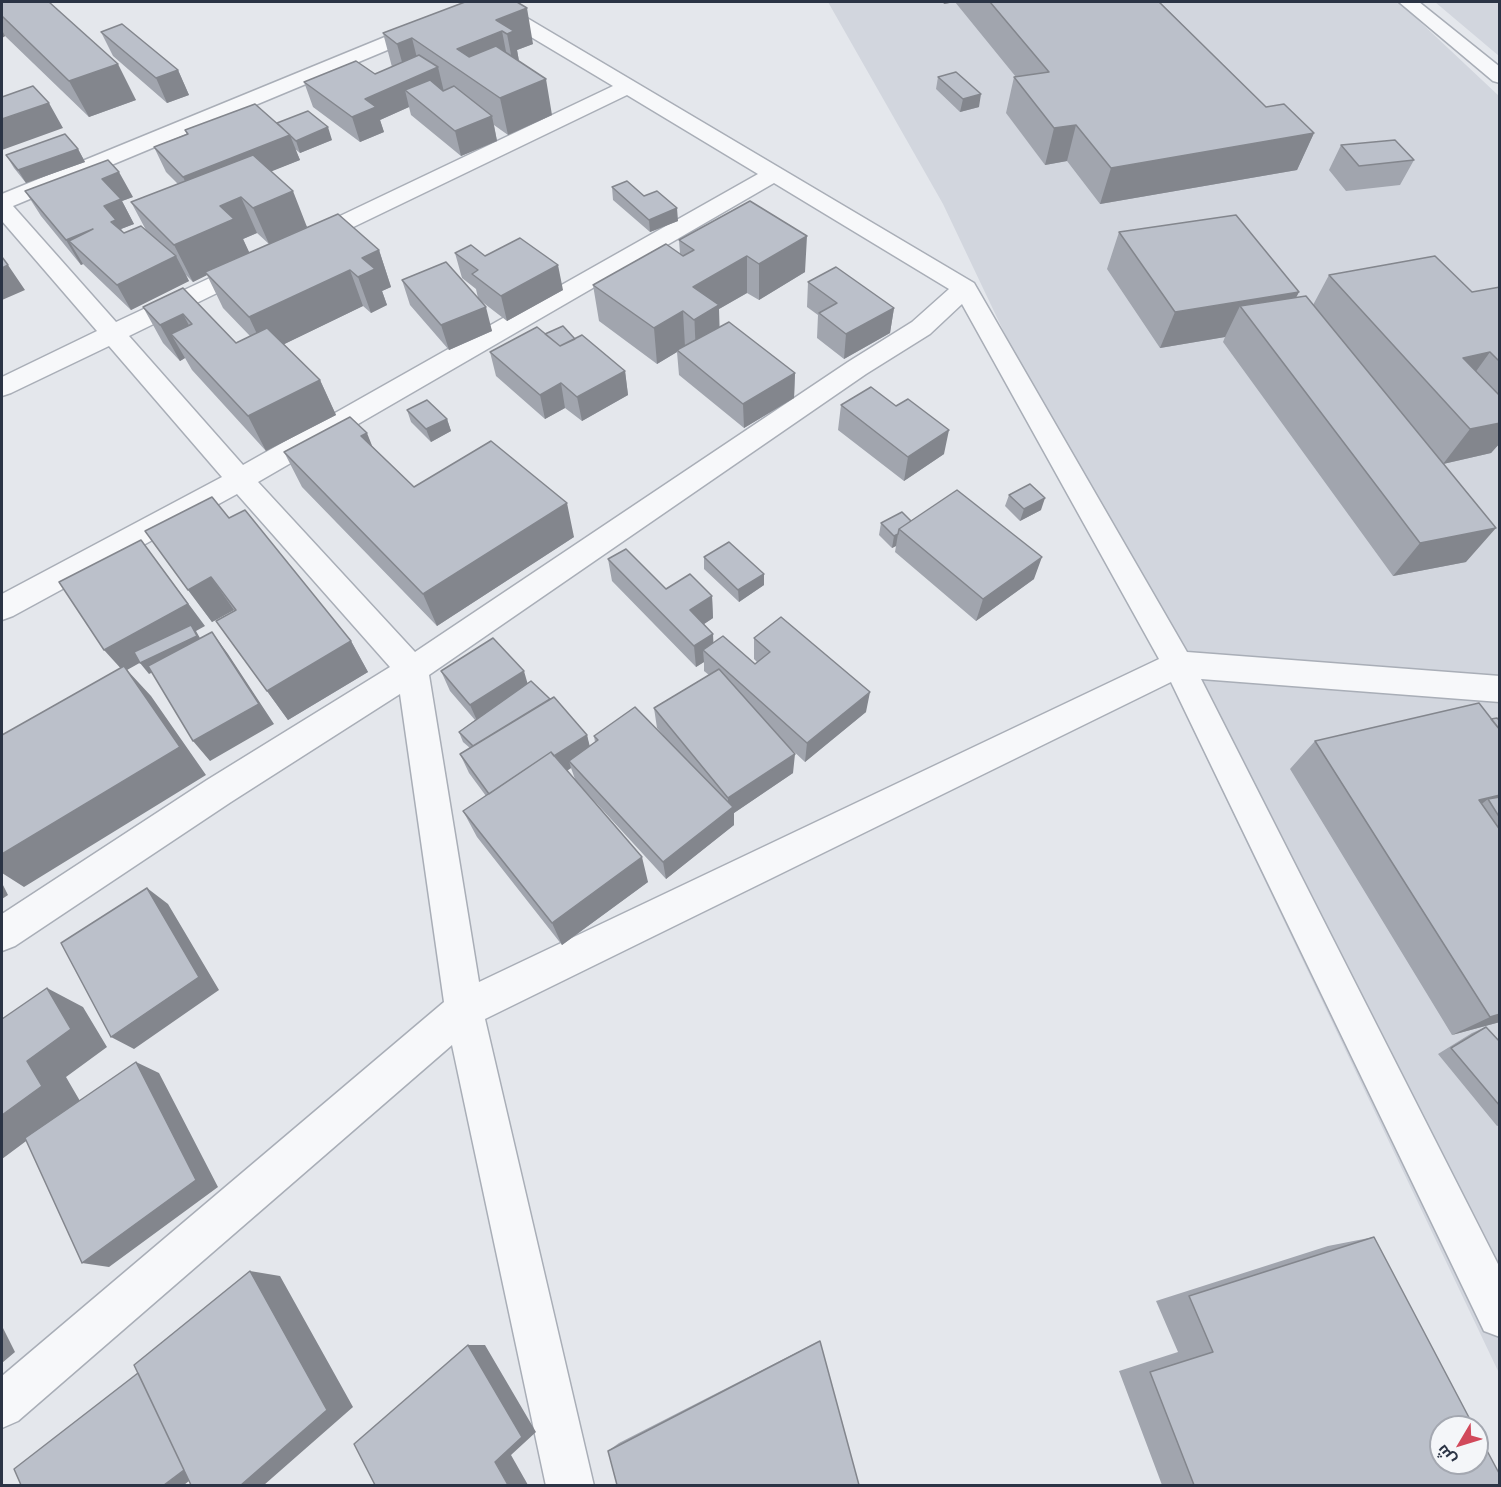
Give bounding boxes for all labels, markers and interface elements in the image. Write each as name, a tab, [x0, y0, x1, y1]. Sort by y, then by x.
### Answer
north arrow	[1429, 1415, 1489, 1475]
text: ش	[1433, 1442, 1459, 1468]

